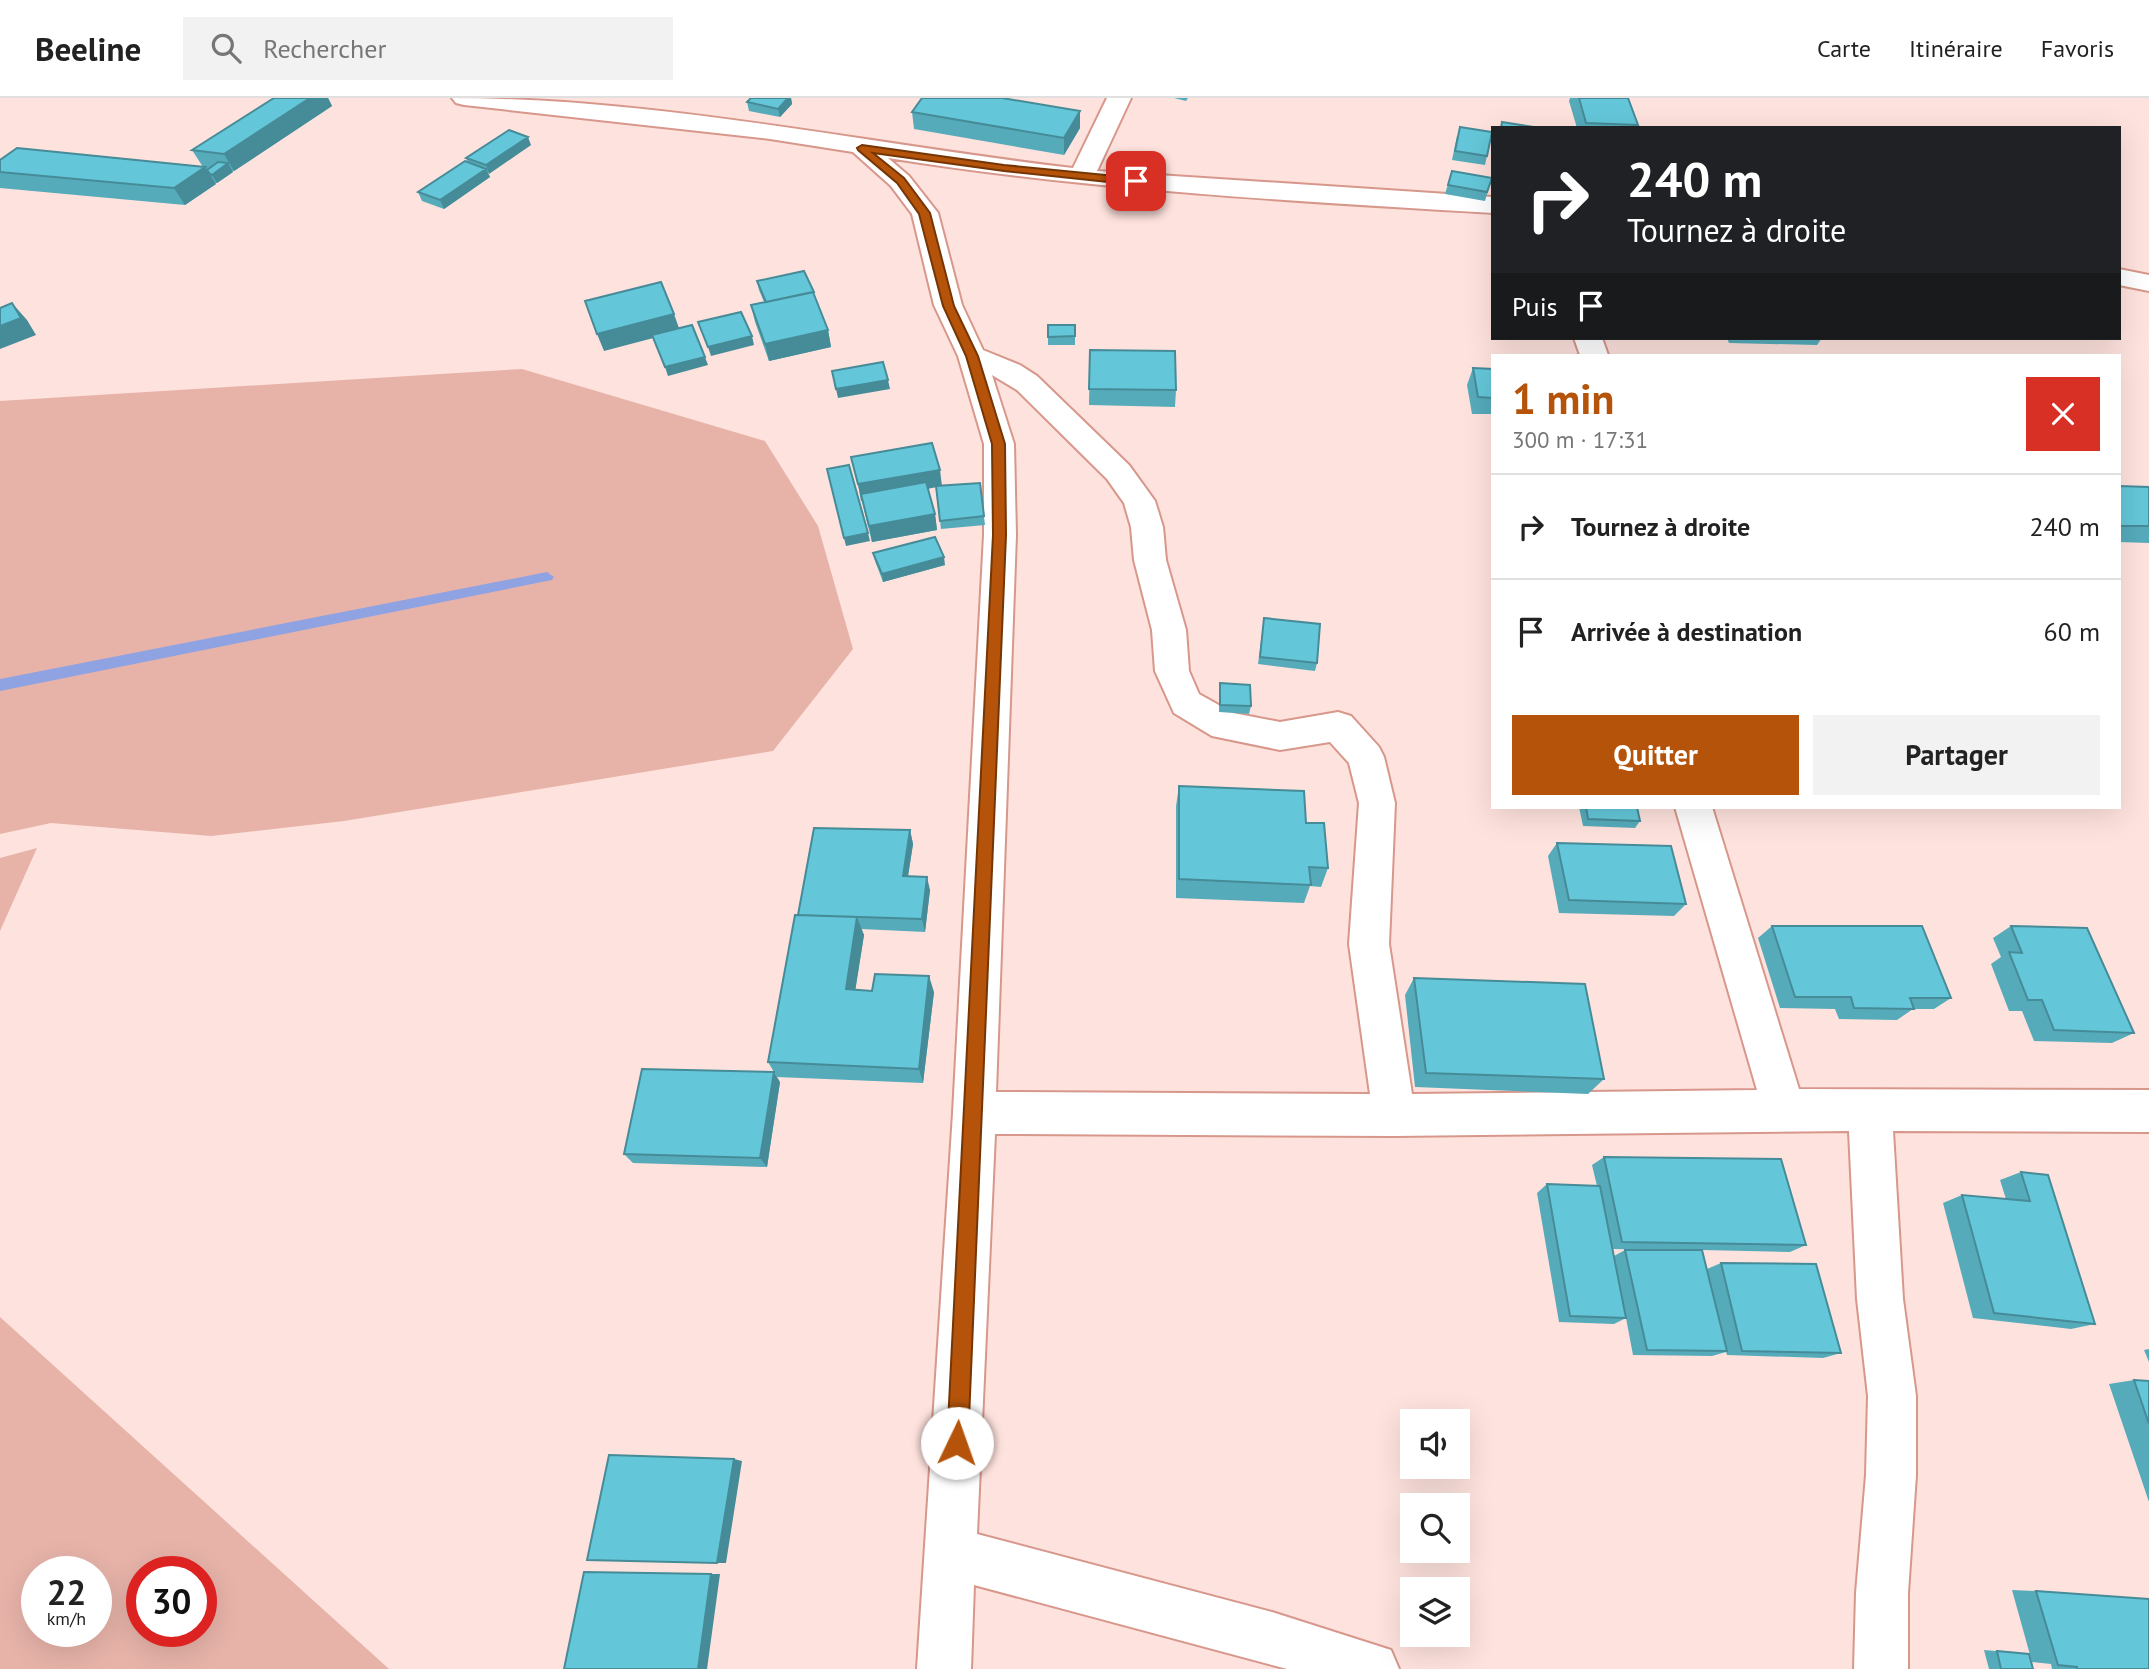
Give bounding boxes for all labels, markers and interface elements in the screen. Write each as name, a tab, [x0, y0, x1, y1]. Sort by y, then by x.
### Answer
search box	[183, 17, 673, 80]
text: Beeline	[35, 27, 141, 70]
icon: search	[207, 29, 245, 67]
text: Rechercher	[263, 32, 386, 65]
text: Carte	[1817, 33, 1871, 64]
text: Itinéraire	[1909, 33, 2003, 64]
text: Favoris	[2041, 33, 2114, 64]
text: 240 m	[1627, 147, 1762, 211]
pin	[1106, 151, 1166, 211]
icon: right	[1512, 154, 1603, 245]
icon: arrive	[1117, 162, 1155, 200]
text: Tournez à droite	[1627, 209, 1846, 251]
icon: arrive	[1572, 287, 1610, 325]
text: Puis	[1512, 290, 1558, 323]
text: 1 min	[1512, 371, 1614, 426]
button: close	[2026, 377, 2100, 451]
text: 300 m · 17:31	[1512, 425, 1648, 454]
icon: right	[1512, 508, 1550, 546]
text: Tournez à droite	[1571, 510, 1750, 543]
text: 240 m	[2029, 510, 2100, 543]
icon: arrive	[1512, 613, 1550, 651]
text: Arrivée à destination	[1571, 615, 1802, 648]
text: 60 m	[2044, 615, 2100, 648]
button: Quitter	[1512, 715, 1799, 795]
button: Partager	[1813, 715, 2100, 795]
position arrow	[920, 1406, 994, 1480]
map controls	[1400, 1409, 1470, 1647]
button: sound	[1400, 1409, 1470, 1479]
button: search	[1400, 1493, 1470, 1563]
speed limit sign: 30	[126, 1556, 217, 1647]
text: 22	[47, 1569, 86, 1615]
button: layers	[1400, 1577, 1470, 1647]
text: km/h	[47, 1607, 86, 1630]

